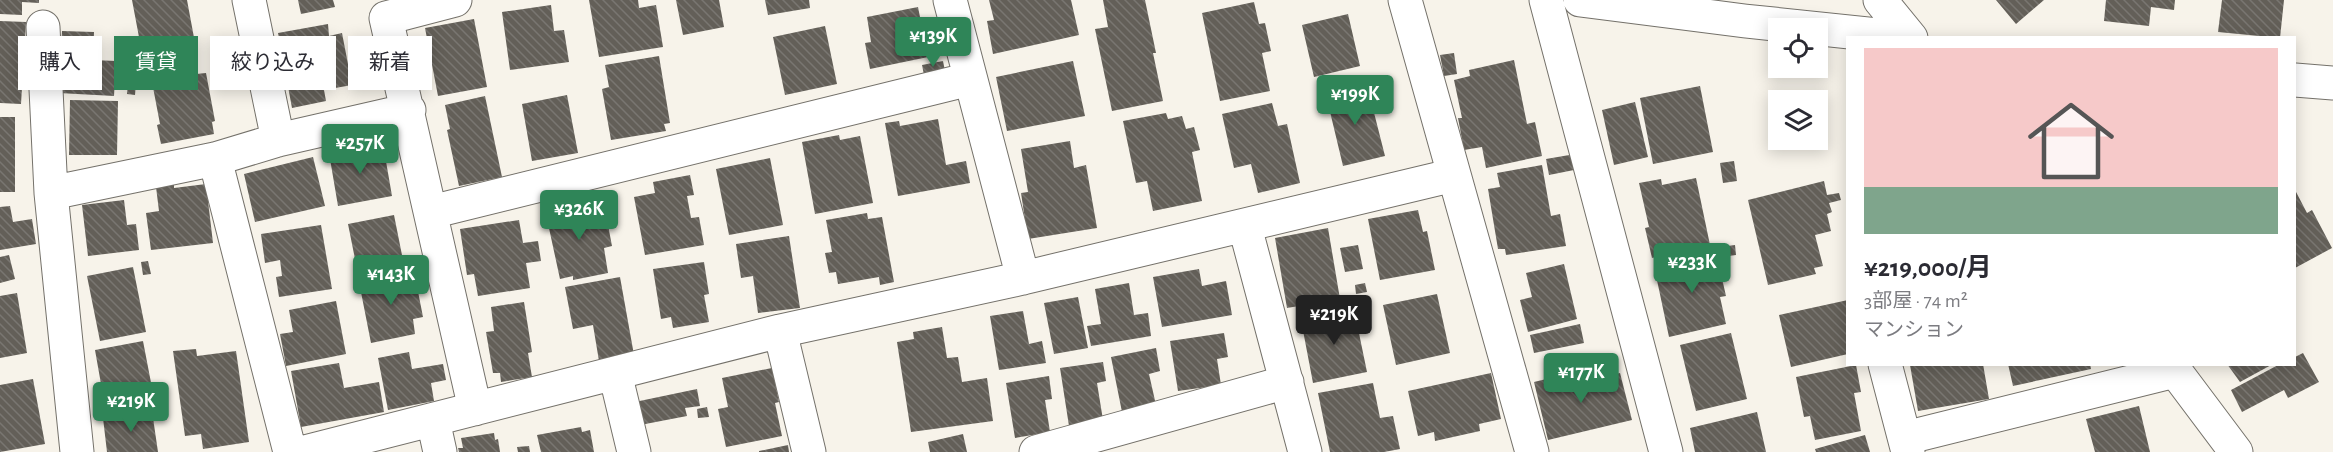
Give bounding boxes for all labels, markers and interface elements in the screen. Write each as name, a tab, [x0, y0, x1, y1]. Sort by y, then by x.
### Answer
pin: ¥139K	[891, 17, 975, 68]
map controls	[1768, 18, 1828, 150]
button: locate	[1768, 18, 1828, 78]
text: ¥139K	[909, 26, 957, 46]
chip: 購入	[18, 36, 102, 90]
chip: 賃貸	[114, 36, 198, 90]
chip: 絞り込み	[210, 36, 336, 90]
chip: 新着	[348, 36, 432, 90]
pin: ¥199K	[1313, 75, 1397, 126]
text: ¥199K	[1331, 84, 1379, 104]
icon: home	[2017, 87, 2125, 195]
button: layers	[1768, 90, 1828, 150]
pin: ¥257K	[318, 124, 402, 175]
text: ¥257K	[336, 133, 384, 153]
pin: ¥326K	[537, 190, 621, 241]
text: ¥326K	[554, 199, 604, 219]
pin: ¥233K	[1650, 243, 1734, 294]
text: ¥233K	[1668, 252, 1716, 272]
pin: ¥143K	[349, 255, 433, 306]
text: ¥219,000/月	[1864, 255, 1992, 281]
text: ¥143K	[367, 264, 415, 284]
text: 3部屋 · 74 m²	[1864, 291, 1968, 311]
pin: ¥219K	[1292, 295, 1376, 346]
text: ¥219K	[1310, 304, 1358, 324]
text: マンション	[1864, 320, 1964, 340]
pin: ¥177K	[1539, 353, 1623, 404]
text: ¥177K	[1558, 362, 1604, 382]
pin: ¥219K	[89, 382, 173, 433]
text: ¥219K	[107, 391, 155, 411]

